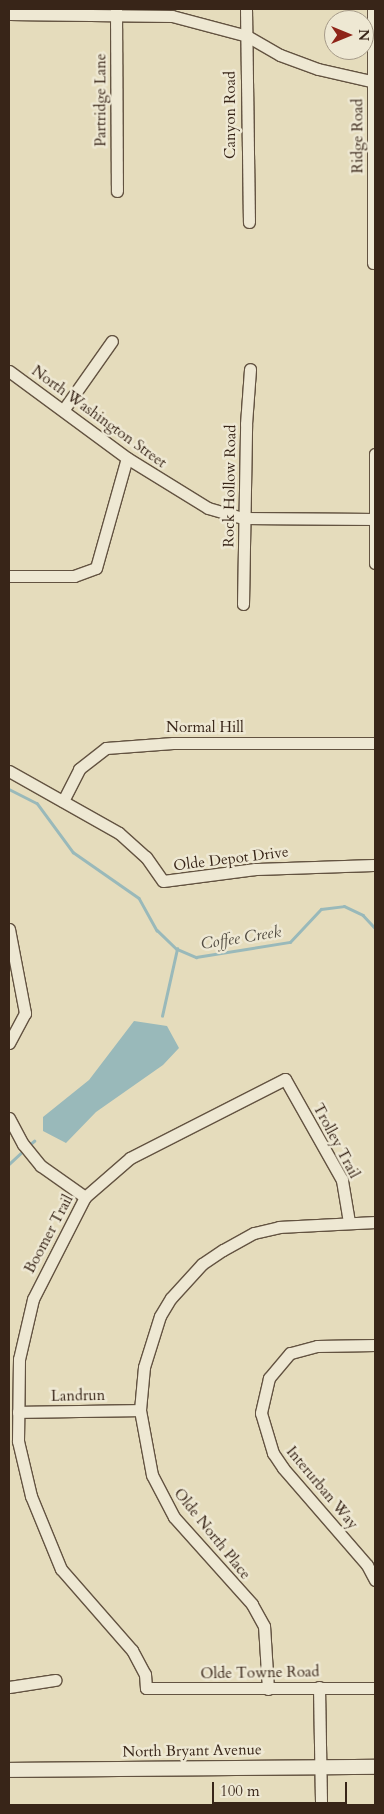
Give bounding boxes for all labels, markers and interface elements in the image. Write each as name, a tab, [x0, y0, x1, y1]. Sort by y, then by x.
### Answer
north arrow	[324, 10, 374, 60]
text: N	[354, 29, 373, 41]
street label: Partridge Lane	[92, 53, 110, 147]
street label: Canyon Road	[222, 71, 240, 159]
street label: Ridge Road	[349, 99, 367, 173]
street label: North Washington Street	[28, 362, 170, 472]
street label: Rock Hollow Road	[220, 424, 240, 548]
street label: Normal Hill	[166, 719, 244, 737]
street label: Olde Depot Drive	[172, 843, 290, 875]
water label: Coffee Creek	[200, 922, 282, 954]
street label: Trolley Trail	[309, 1101, 363, 1181]
street label: Boomer Trail	[21, 1192, 77, 1276]
street label: Landrun	[51, 1387, 105, 1405]
street label: Interurban Way	[282, 1443, 362, 1533]
street label: Olde North Place	[170, 1485, 254, 1583]
street label: Olde Towne Road	[200, 1663, 320, 1683]
street label: North Bryant Avenue	[122, 1741, 262, 1761]
scale bar	[214, 1772, 349, 1804]
text: 100 m	[220, 1781, 260, 1801]

